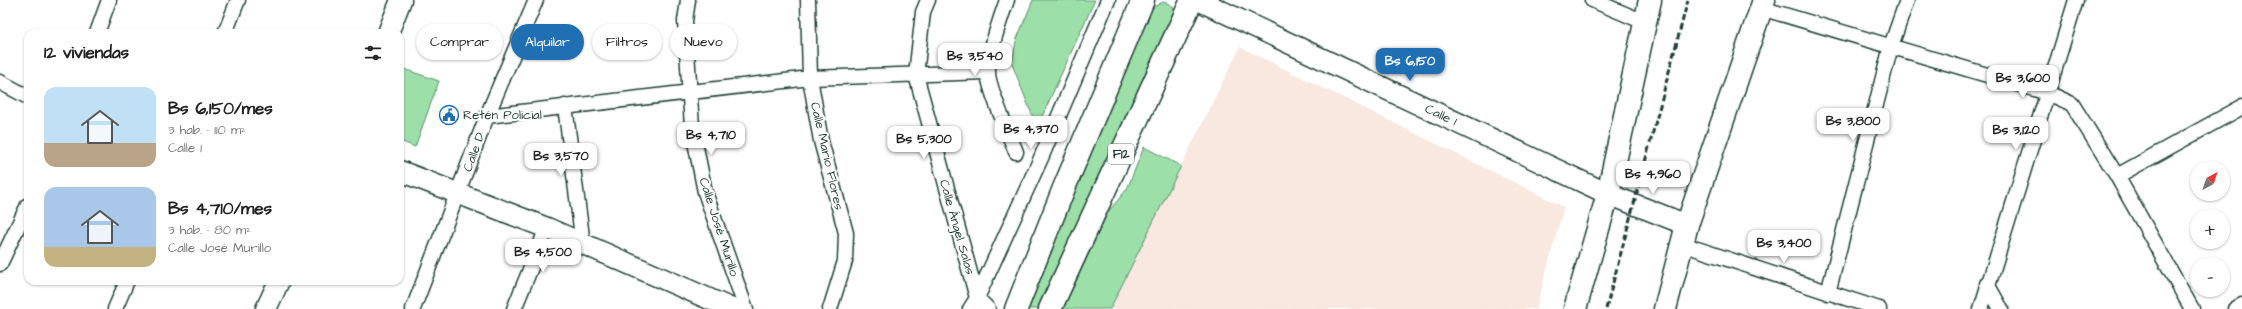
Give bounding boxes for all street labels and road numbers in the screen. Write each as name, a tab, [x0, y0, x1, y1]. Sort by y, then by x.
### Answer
street label: Calle Mario Flores	[806, 100, 848, 212]
street label: Calle 1	[1422, 100, 1460, 130]
street label: Calle D	[459, 129, 490, 174]
road number: F12	[1108, 144, 1134, 164]
street label: Calle José Murillo	[695, 175, 744, 279]
street label: Calle Ángel Salas	[934, 177, 979, 277]

